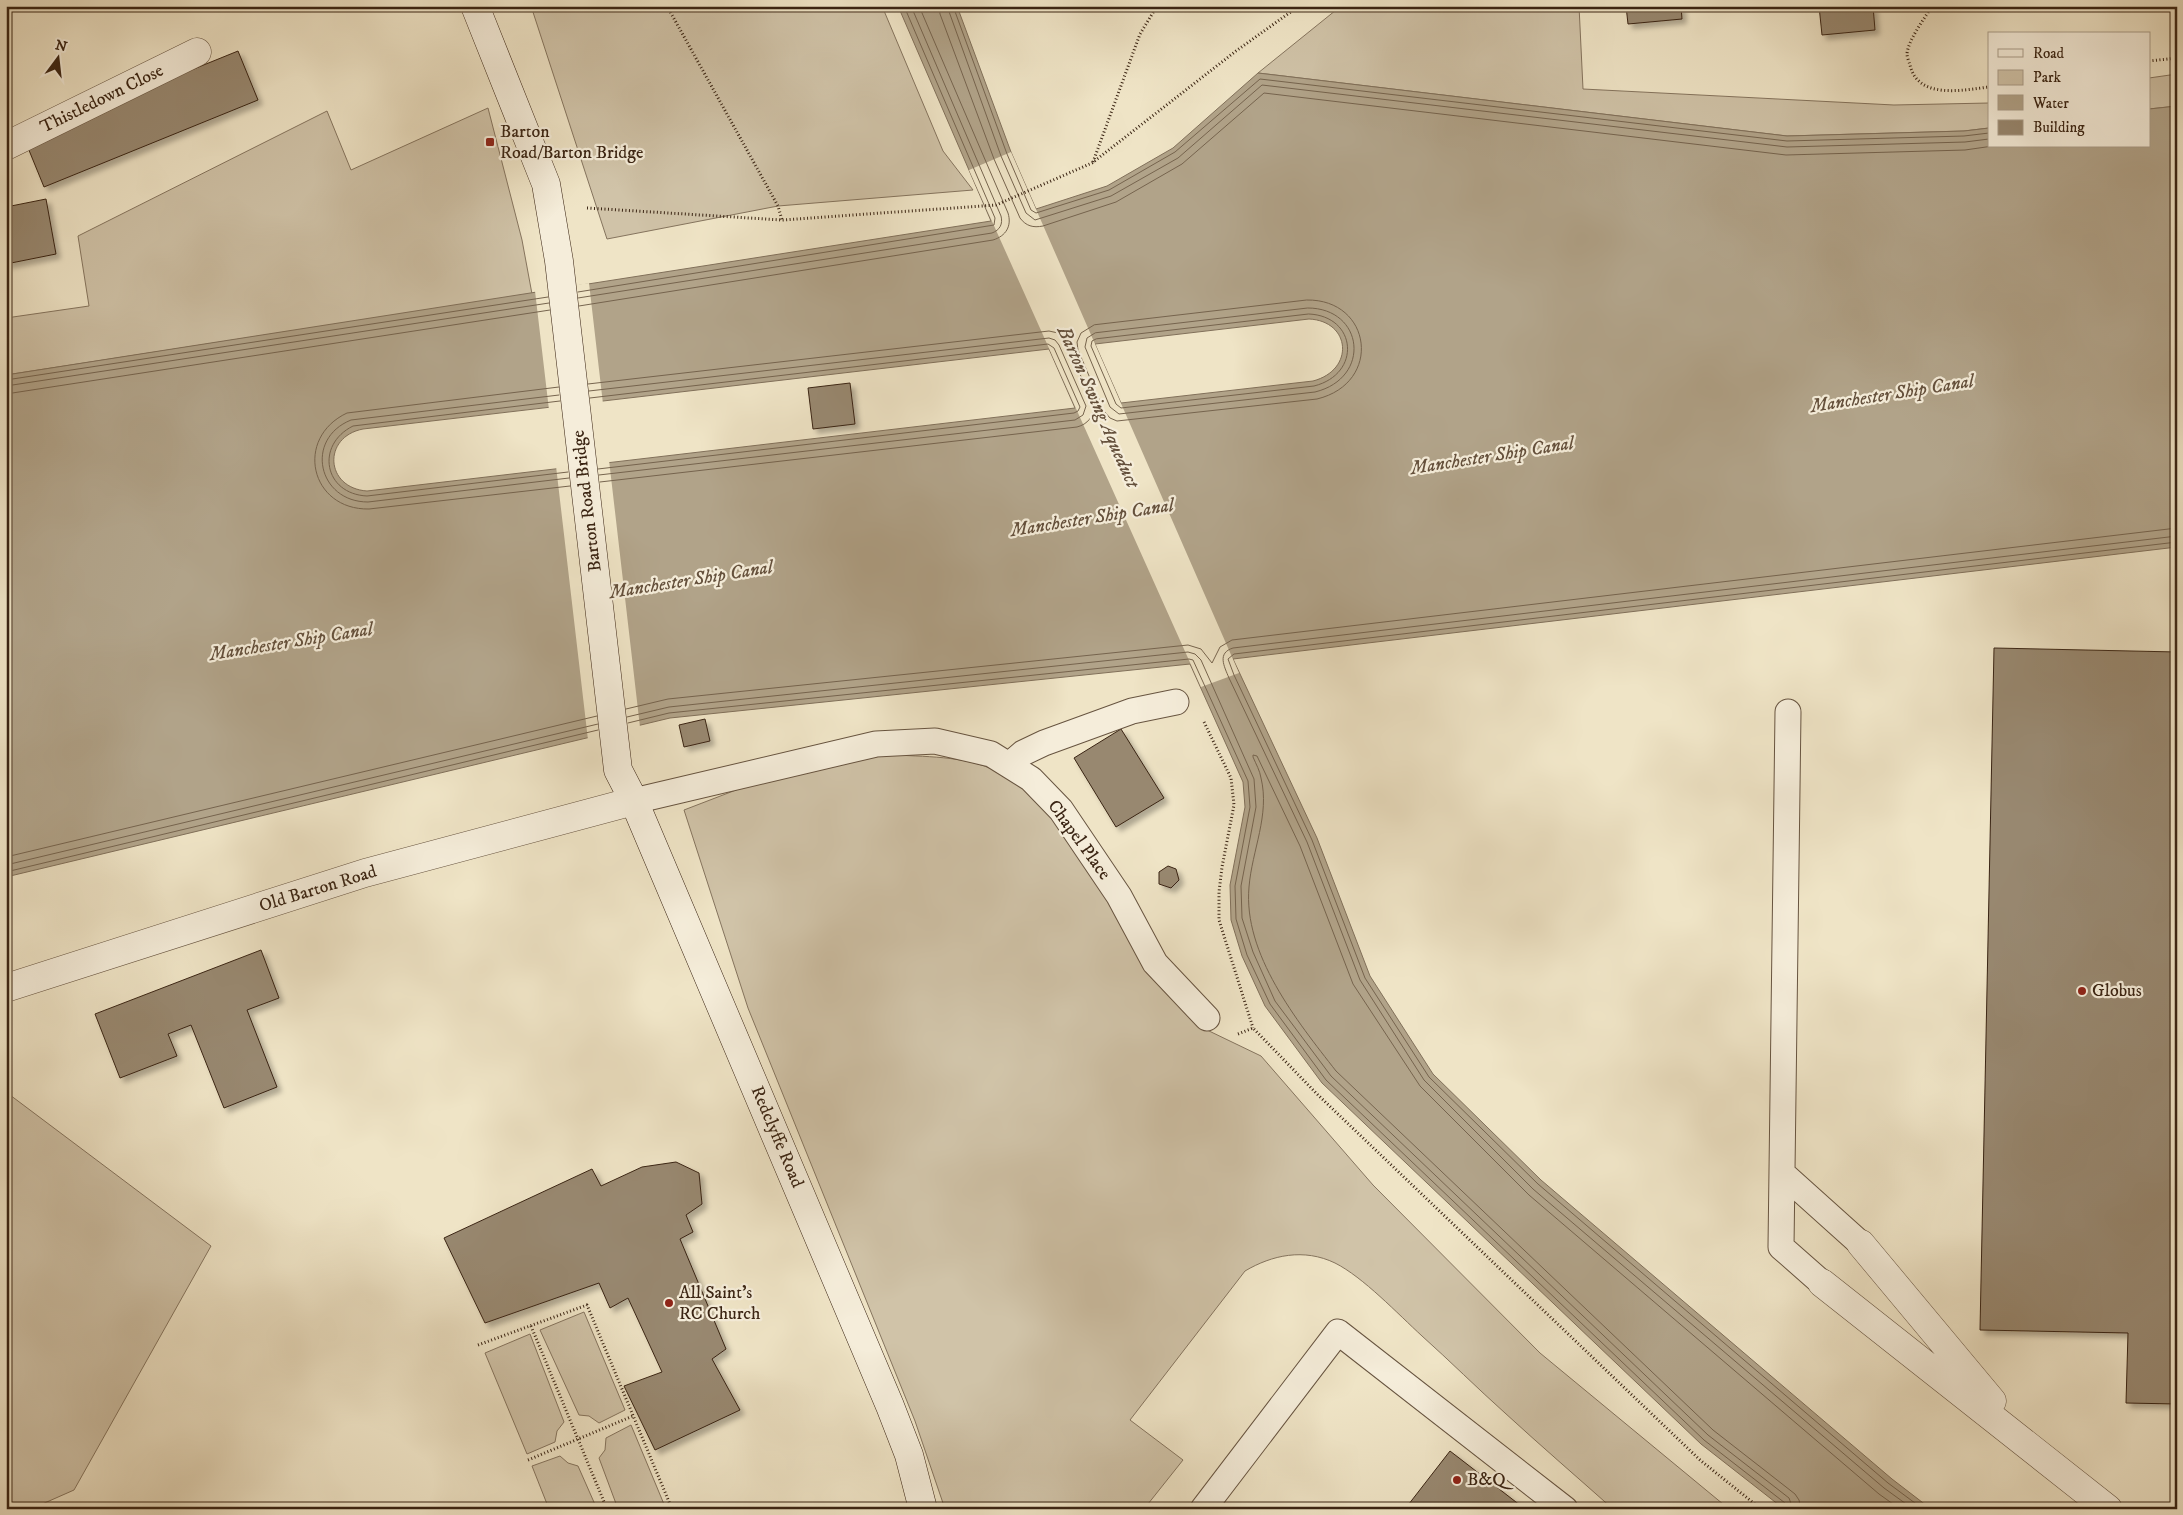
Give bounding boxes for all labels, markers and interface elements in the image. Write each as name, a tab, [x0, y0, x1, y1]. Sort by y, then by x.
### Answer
north arrow	[32, 32, 82, 82]
legend	[1988, 32, 2150, 148]
text: N	[53, 36, 69, 57]
text: Road	[2033, 44, 2065, 63]
street label: Thistledown Close	[37, 60, 167, 138]
text: Park	[2033, 68, 2062, 87]
text: Water	[2032, 94, 2069, 113]
text: Building	[2033, 118, 2085, 137]
place label: Barton Road/Barton Bridge	[500, 121, 644, 164]
marker: Barton Road/Barton Bridge	[484, 136, 496, 148]
water label: Barton Swing Aqueduct	[1051, 322, 1144, 493]
water label: Manchester Ship Canal	[1807, 369, 1977, 420]
street label: Barton Road Bridge	[567, 429, 607, 573]
water label: Manchester Ship Canal	[1407, 431, 1577, 482]
water label: Manchester Ship Canal	[1007, 493, 1177, 544]
water label: Manchester Ship Canal	[606, 555, 776, 606]
water label: Manchester Ship Canal	[206, 617, 376, 668]
street label: Chapel Place	[1043, 796, 1115, 884]
street label: Old Barton Road	[257, 861, 379, 917]
place label: Globus	[2092, 980, 2142, 1002]
marker: Globus	[2076, 985, 2088, 997]
street label: Redclyffe Road	[746, 1083, 808, 1191]
place label: All Saint's RC Church	[679, 1282, 761, 1325]
marker: All Saint's RC Church	[663, 1297, 675, 1309]
place label: B&Q	[1467, 1469, 1514, 1491]
marker: B&Q	[1451, 1474, 1463, 1486]

